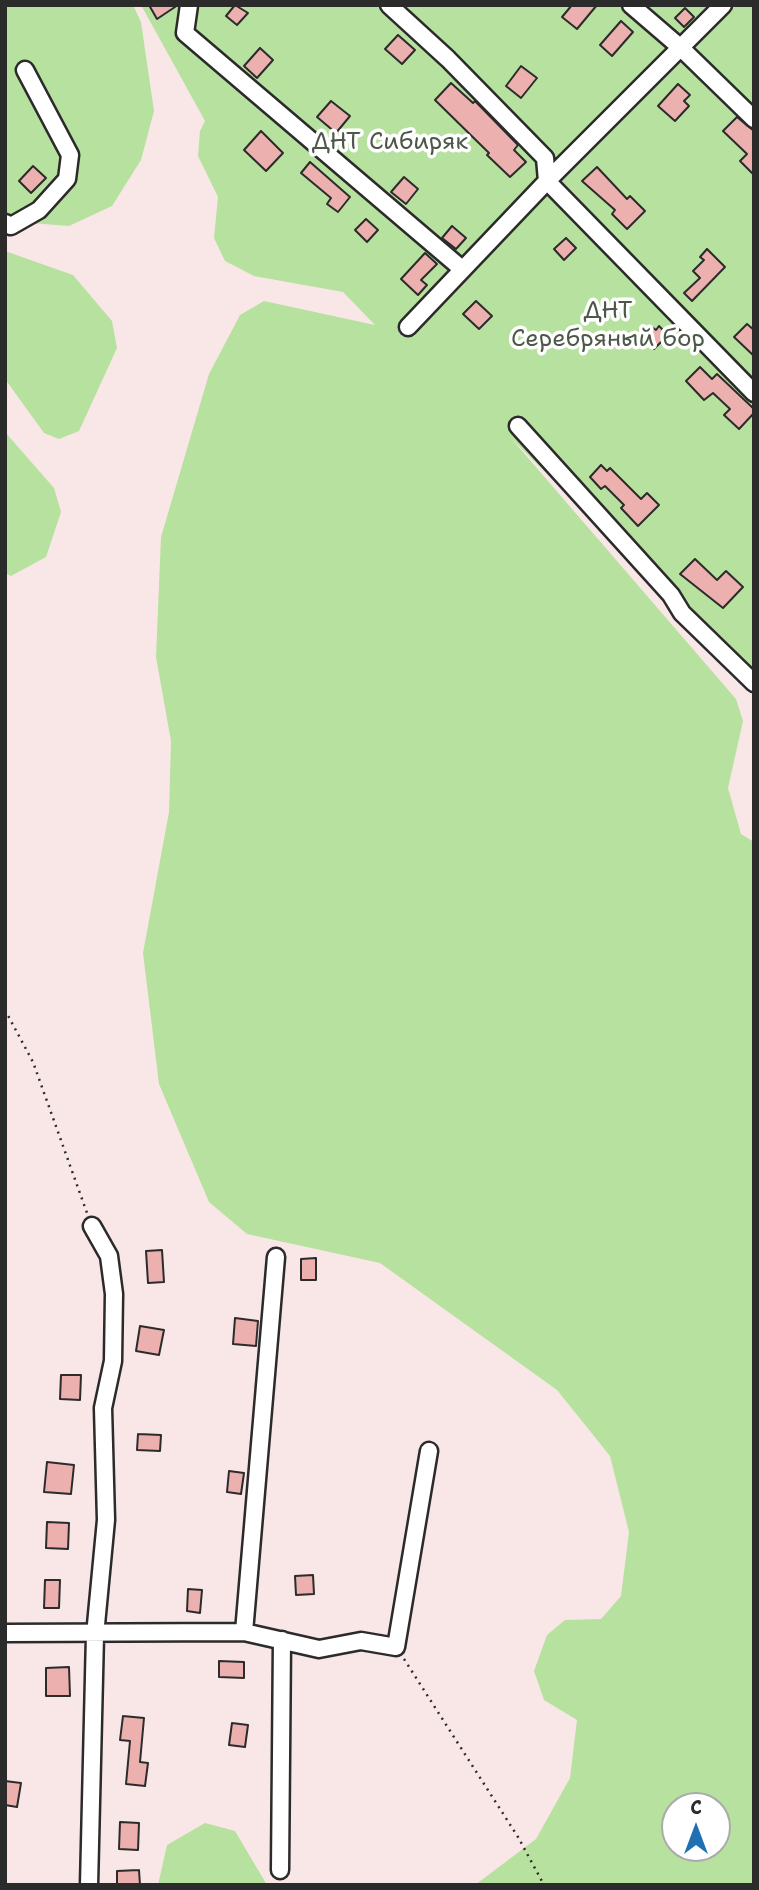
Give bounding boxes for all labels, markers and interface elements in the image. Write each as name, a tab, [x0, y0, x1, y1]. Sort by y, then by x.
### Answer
park label: ДНТ Сибиряк	[312, 129, 468, 157]
park label: ДНТ Серебряный бор	[511, 298, 705, 354]
north arrow	[661, 1792, 731, 1862]
text: С	[690, 1795, 702, 1820]

